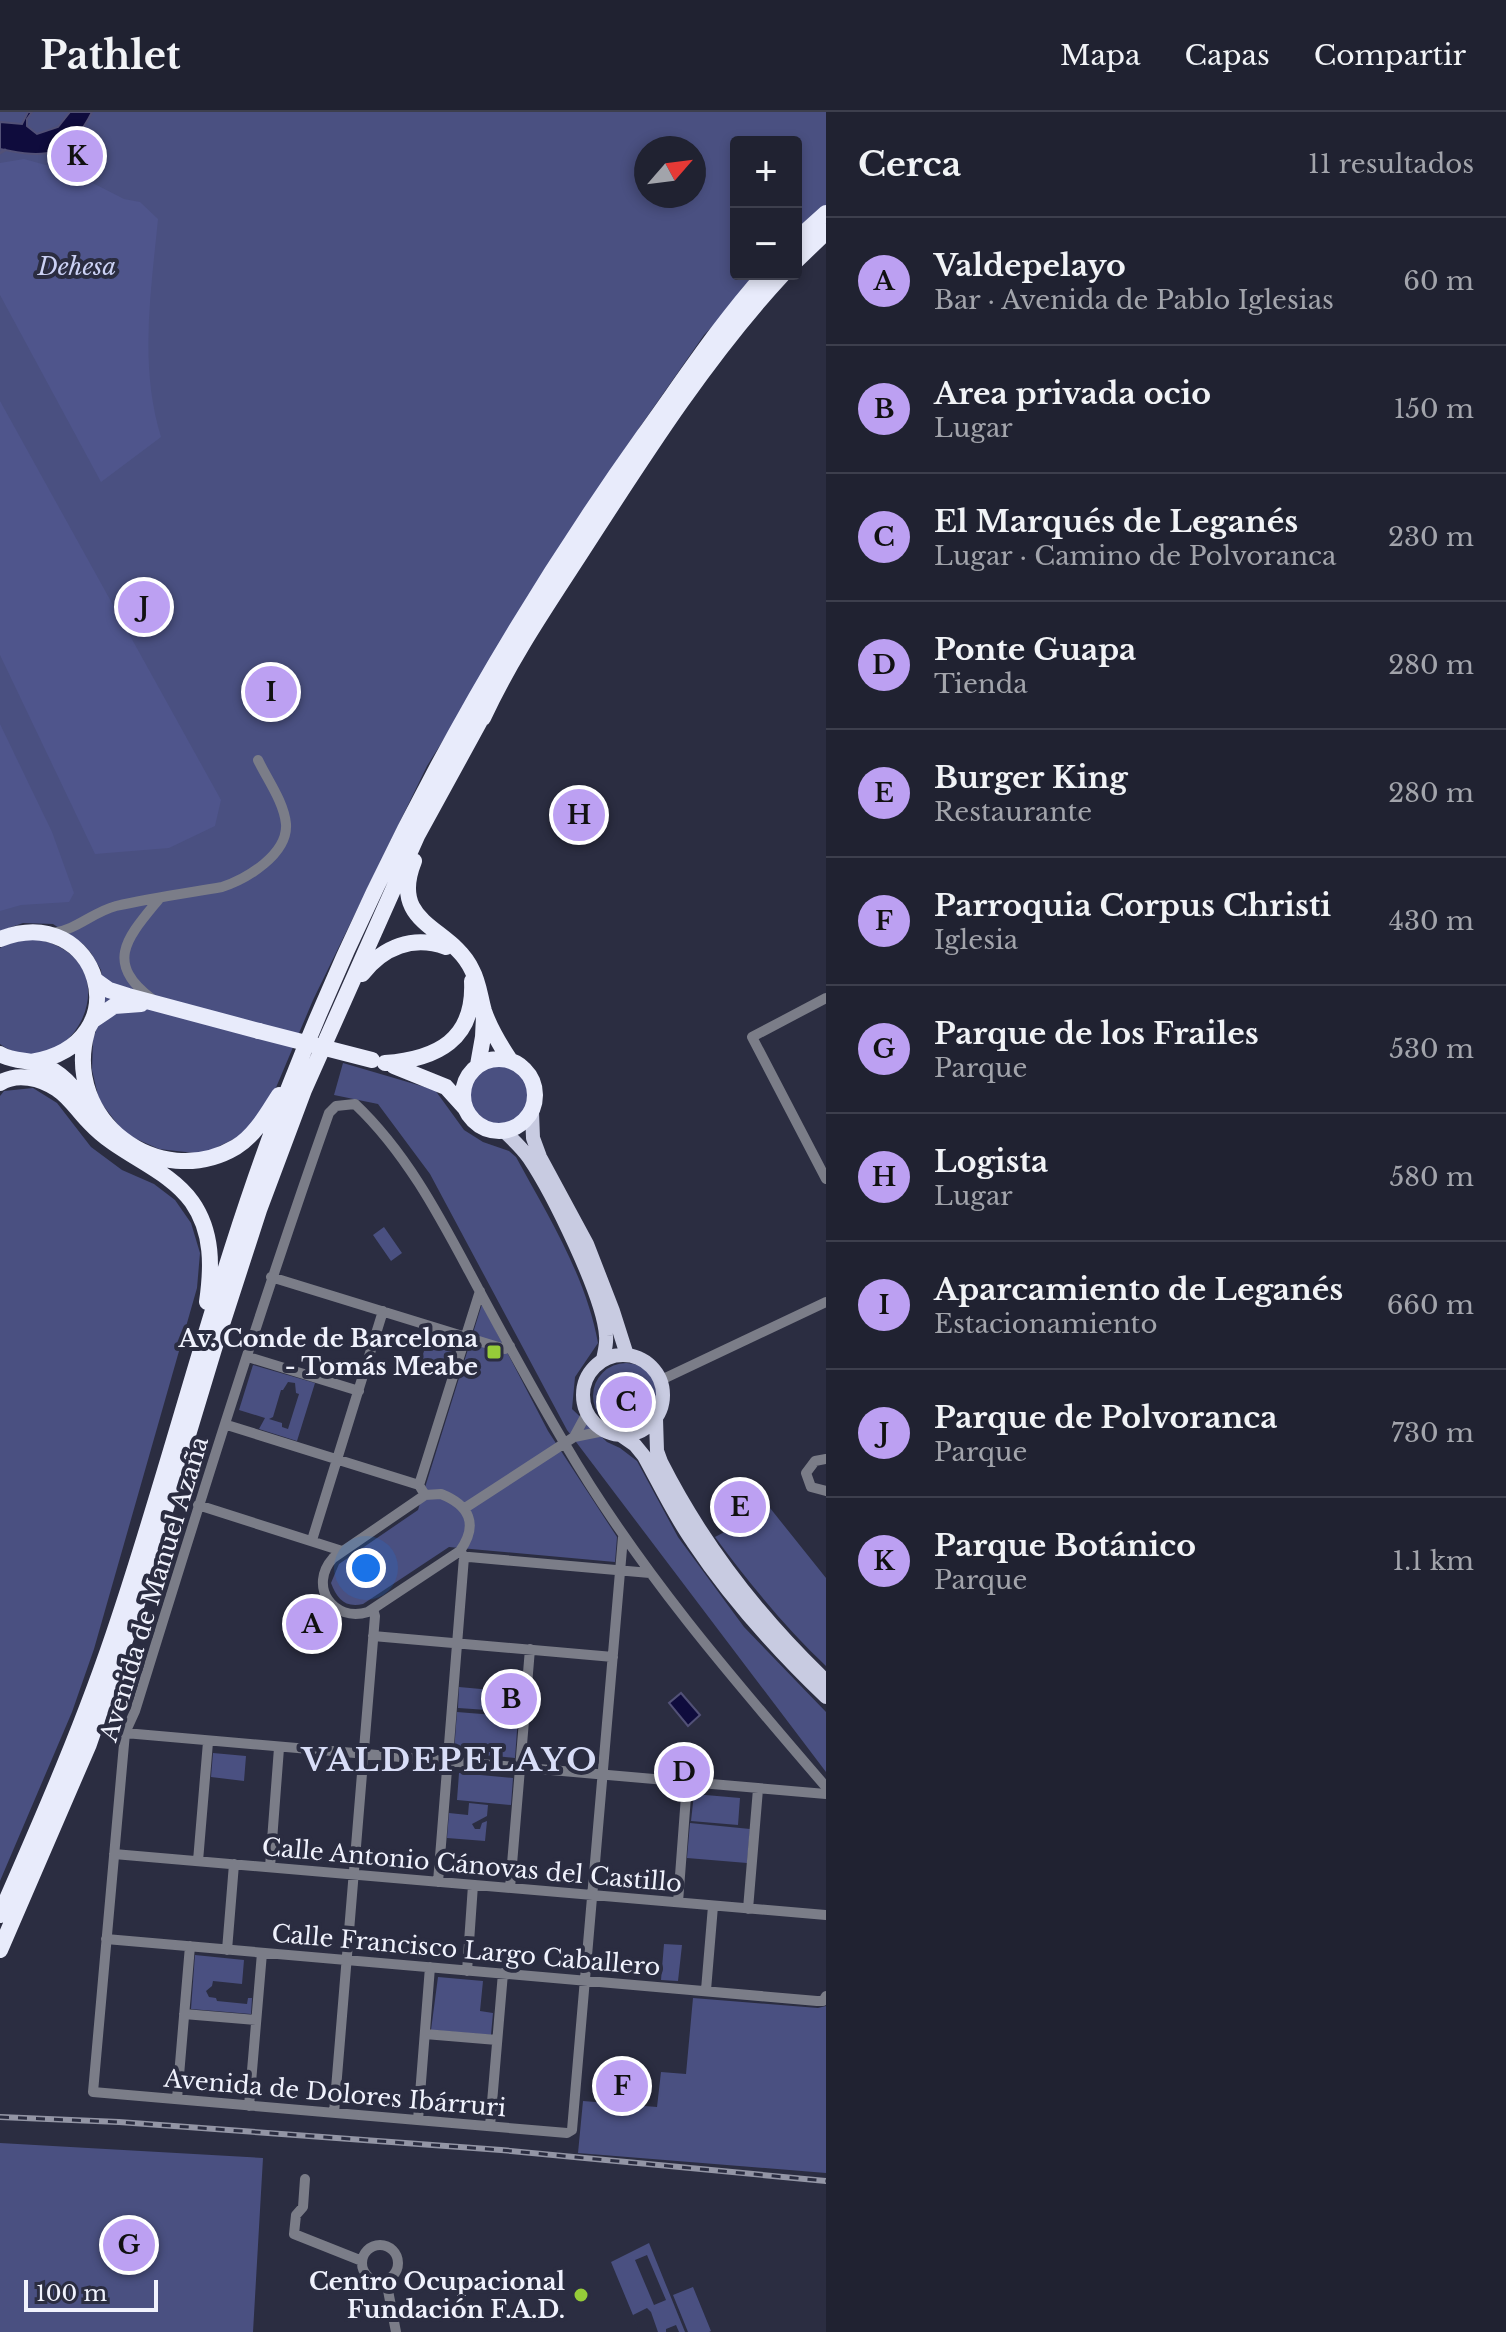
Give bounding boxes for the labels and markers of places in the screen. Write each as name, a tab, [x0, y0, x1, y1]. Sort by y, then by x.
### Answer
pin: K	[51, 126, 103, 186]
pin: J	[118, 577, 170, 637]
pin: I	[245, 662, 297, 722]
pin: H	[553, 785, 605, 845]
place label: Av. Conde de Barcelona - Tomás Meabe	[178, 1324, 478, 1381]
marker: Av. Conde de Barcelona - Tomás Meabe	[485, 1343, 503, 1361]
pin: C	[600, 1372, 652, 1432]
pin: E	[714, 1477, 766, 1537]
pin: A	[286, 1594, 338, 1654]
pin: B	[485, 1669, 537, 1729]
pin: D	[658, 1742, 710, 1802]
pin: F	[596, 2056, 648, 2116]
pin: G	[103, 2215, 155, 2275]
place label: Centro Ocupacional Fundación F.A.D.	[309, 2267, 565, 2324]
marker: Centro Ocupacional Fundación F.A.D.	[572, 2286, 590, 2304]

